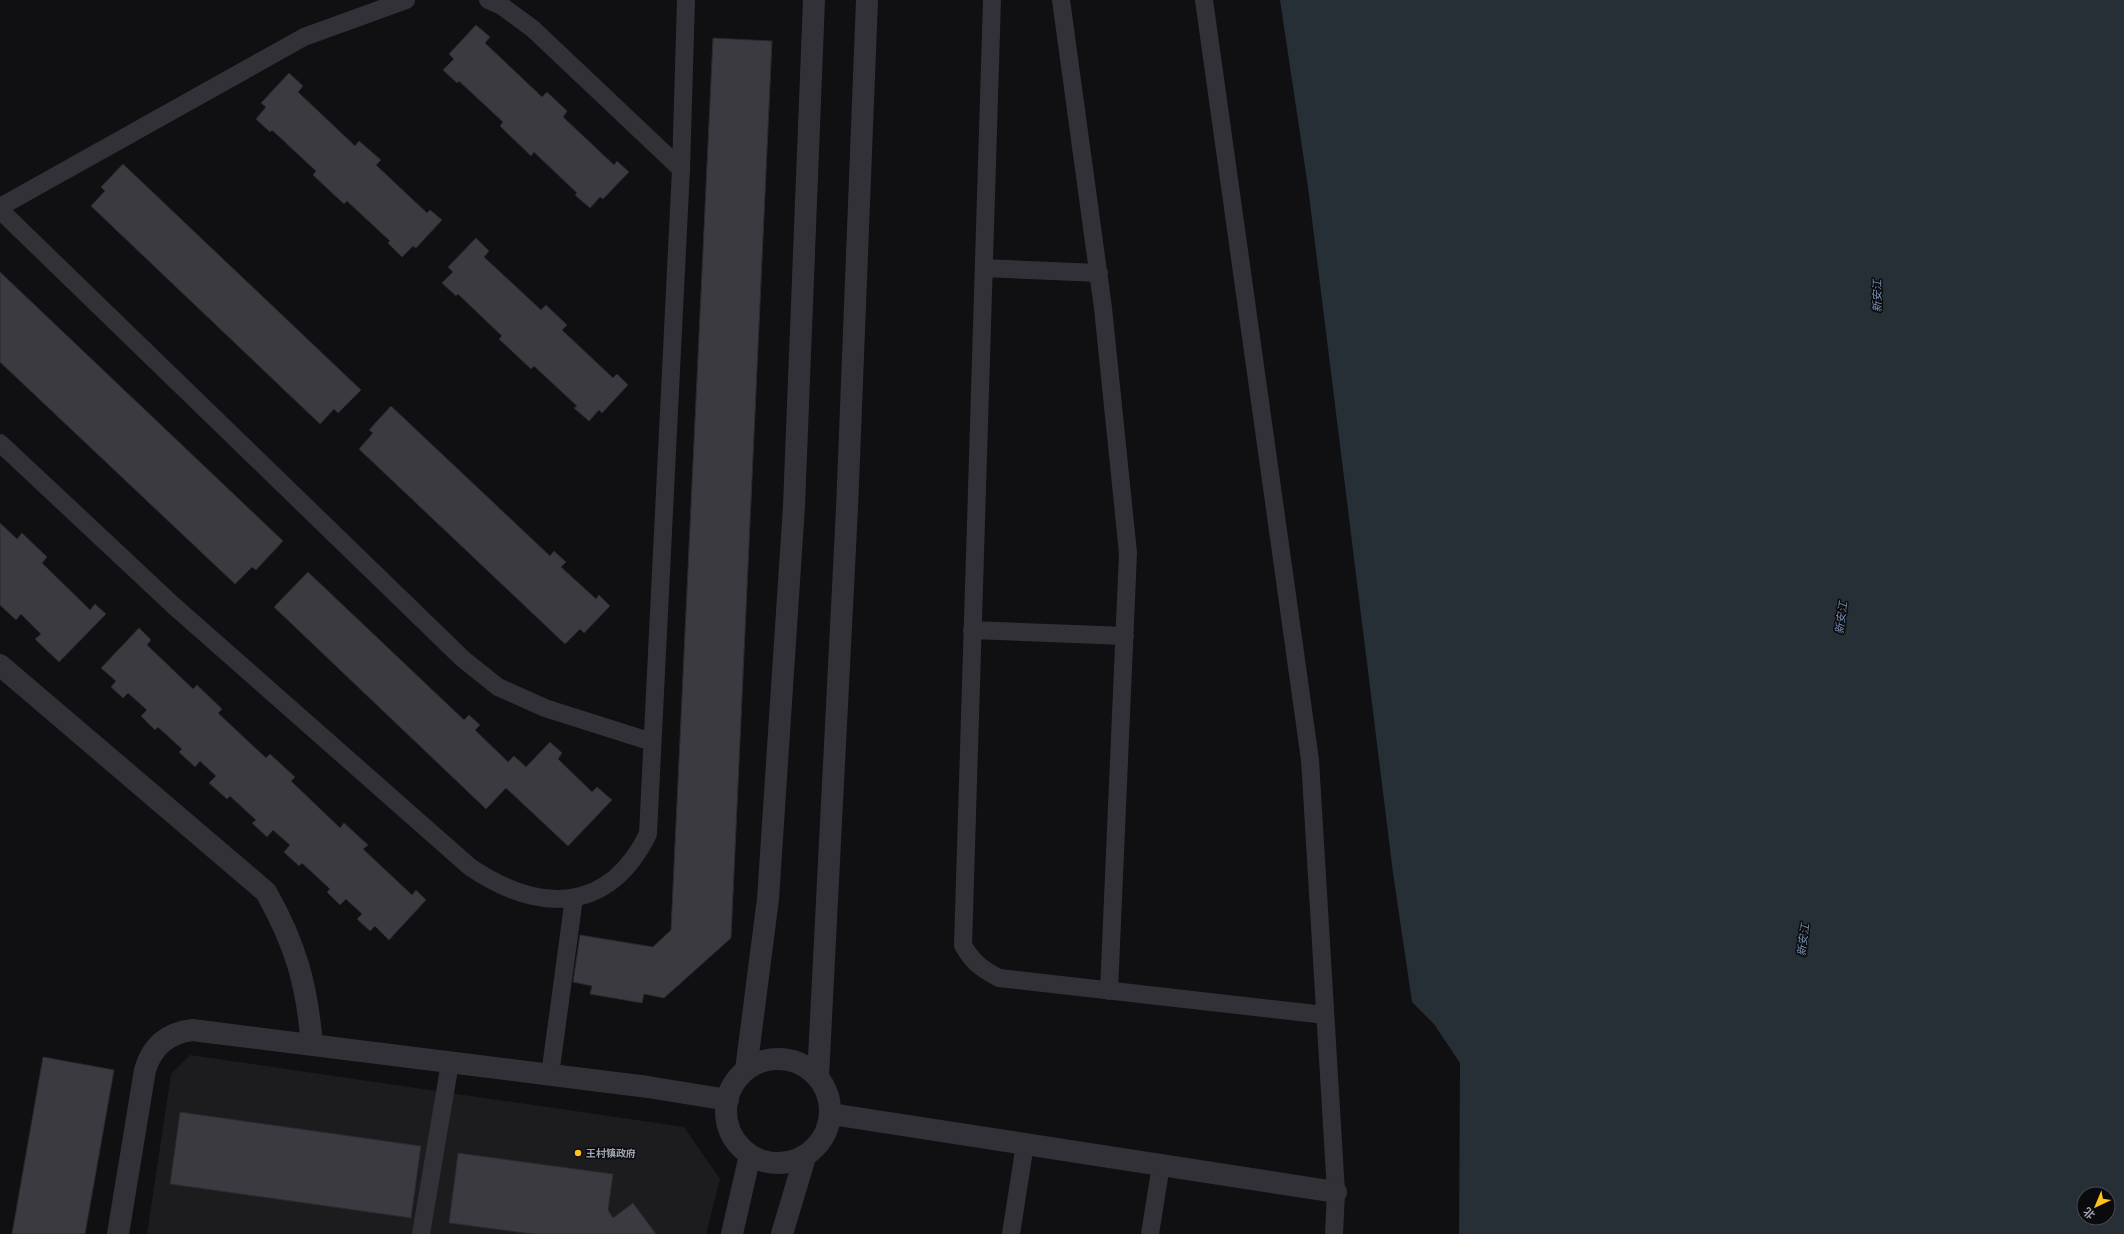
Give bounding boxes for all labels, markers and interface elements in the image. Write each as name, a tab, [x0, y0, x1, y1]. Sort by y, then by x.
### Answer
water label: 新安江	[1869, 279, 1884, 313]
water label: 新安江	[1831, 600, 1850, 635]
water label: 新安江	[1793, 922, 1812, 957]
place label: 王村镇政府	[586, 1146, 636, 1160]
marker: 王村镇政府	[573, 1148, 583, 1158]
north arrow	[2076, 1186, 2116, 1226]
text: 北	[2080, 1204, 2098, 1223]

